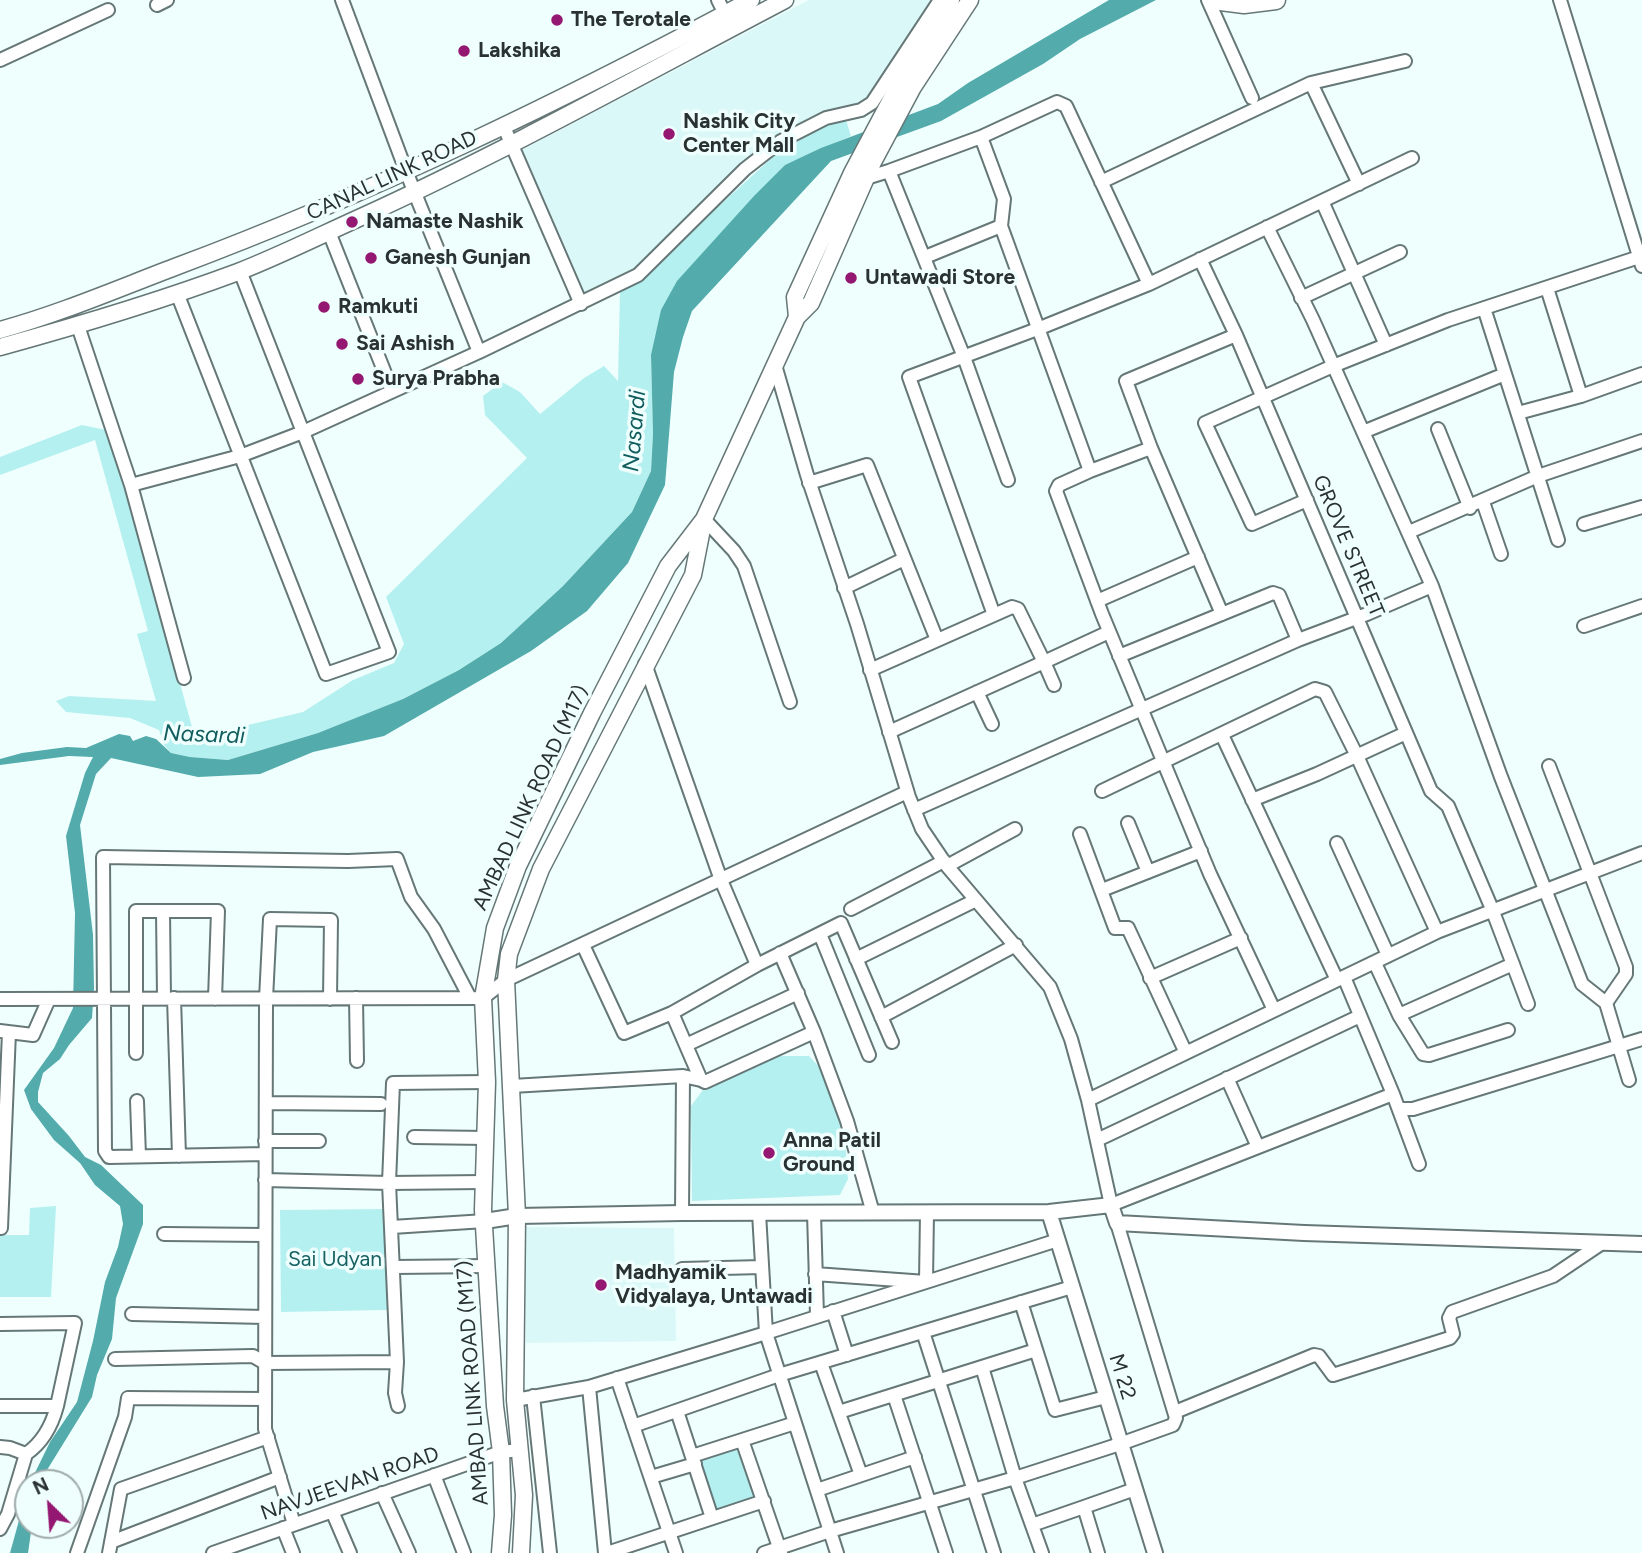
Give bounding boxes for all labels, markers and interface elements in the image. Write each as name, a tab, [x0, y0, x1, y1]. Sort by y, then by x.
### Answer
place label: The Terotale	[571, 7, 691, 33]
marker: The Terotale	[549, 12, 565, 28]
place label: Lakshika	[478, 38, 561, 64]
marker: Lakshika	[456, 43, 472, 59]
place label: Nashik City Center Mall	[683, 109, 795, 159]
street label: CANAL LINK ROAD	[303, 126, 481, 226]
marker: Nashik City Center Mall	[661, 126, 677, 142]
place label: Namaste Nashik	[366, 209, 524, 235]
marker: Namaste Nashik	[344, 214, 360, 230]
place label: Ganesh Gunjan	[385, 245, 531, 271]
marker: Ganesh Gunjan	[363, 250, 379, 266]
place label: Untawadi Store	[865, 265, 1015, 291]
marker: Untawadi Store	[843, 270, 859, 286]
place label: Ramkuti	[338, 294, 418, 320]
marker: Ramkuti	[316, 299, 332, 315]
place label: Sai Ashish	[356, 331, 454, 357]
marker: Sai Ashish	[334, 336, 350, 352]
place label: Surya Prabha	[372, 366, 500, 392]
marker: Surya Prabha	[350, 371, 366, 387]
water label: Nasardi	[618, 389, 652, 473]
street label: GROVE STREET	[1307, 471, 1389, 621]
street label: AMBAD LINK ROAD (M17)	[468, 682, 594, 914]
water label: Nasardi	[162, 720, 246, 750]
place label: Anna Patil Ground	[783, 1128, 881, 1178]
marker: Anna Patil Ground	[761, 1145, 777, 1161]
park label: Sai Udyan	[288, 1247, 382, 1273]
street label: AMBAD LINK ROAD (M17)	[452, 1260, 494, 1506]
place label: Madhyamik Vidyalaya, Untawadi	[615, 1260, 813, 1310]
marker: Madhyamik Vidyalaya, Untawadi	[593, 1277, 609, 1293]
street label: M 22	[1103, 1351, 1141, 1403]
street label: NAVJEEVAN ROAD	[257, 1442, 443, 1526]
north arrow	[14, 1469, 84, 1539]
text: N	[29, 1473, 52, 1500]

